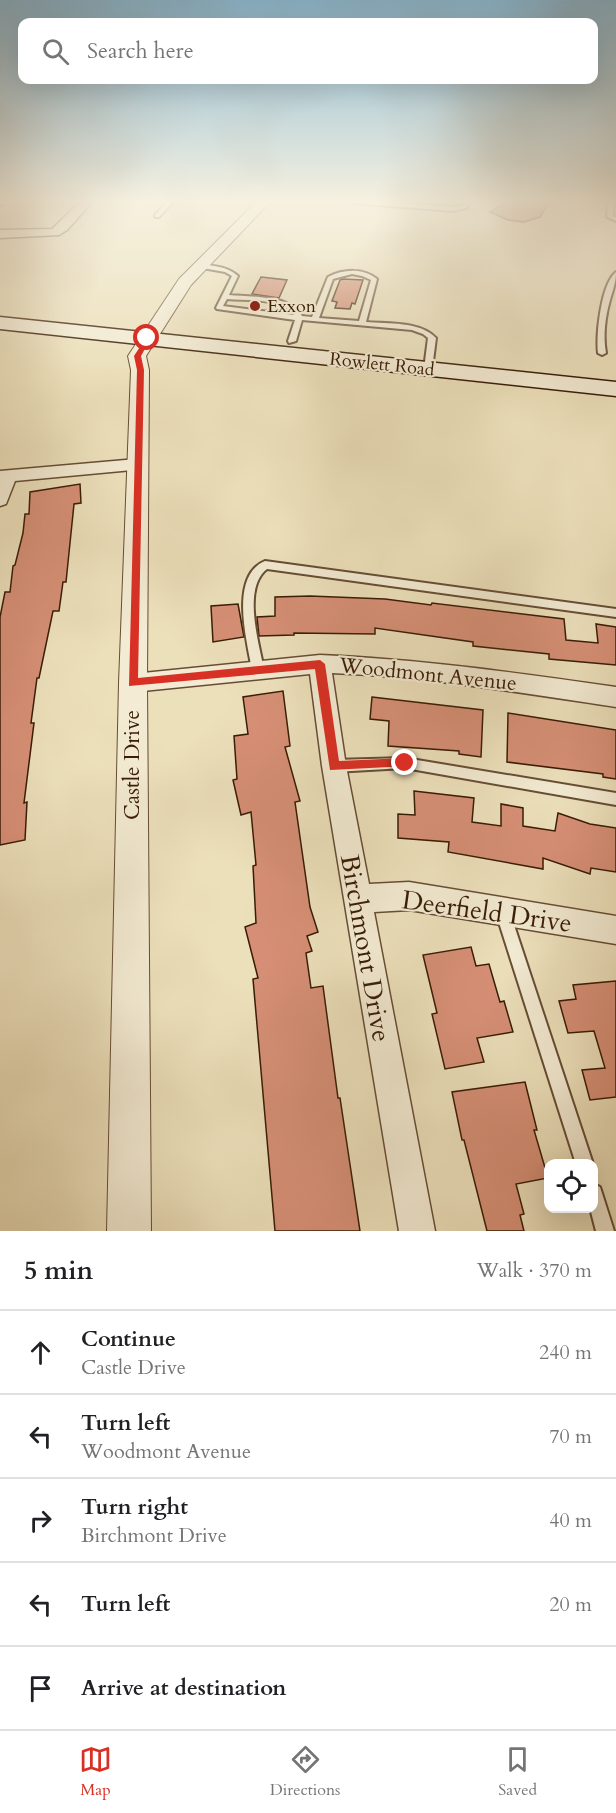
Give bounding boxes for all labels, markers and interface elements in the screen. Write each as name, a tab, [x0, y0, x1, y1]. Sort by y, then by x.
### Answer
search box	[18, 18, 598, 84]
icon: search	[39, 35, 72, 68]
text: Search here	[87, 36, 194, 66]
place label: Exxon	[267, 294, 317, 319]
marker: Exxon	[248, 299, 262, 313]
route start	[133, 324, 159, 350]
street label: Rowlett Road	[328, 347, 436, 382]
street label: Woodmont Avenue	[337, 651, 518, 698]
street label: Castle Drive	[118, 710, 147, 820]
route end	[391, 749, 417, 775]
street label: Birchmont Drive	[332, 852, 399, 1044]
street label: Deerfield Drive	[400, 882, 574, 941]
map controls	[544, 1159, 598, 1213]
button: locate	[544, 1159, 598, 1213]
text: 5 min	[24, 1253, 93, 1288]
text: Walk · 370 m	[477, 1257, 592, 1284]
text: Continue	[81, 1324, 176, 1354]
icon: ahead	[24, 1336, 57, 1369]
text: 240 m	[539, 1339, 592, 1366]
text: Castle Drive	[81, 1354, 186, 1381]
text: Turn left	[81, 1408, 170, 1438]
icon: left	[24, 1420, 57, 1453]
text: 70 m	[549, 1423, 592, 1450]
text: Woodmont Avenue	[81, 1438, 251, 1465]
text: Turn right	[81, 1492, 188, 1522]
icon: right	[24, 1504, 57, 1537]
text: 40 m	[549, 1507, 592, 1534]
text: Birchmont Drive	[81, 1522, 227, 1549]
icon: left	[24, 1588, 57, 1621]
text: Turn left	[81, 1589, 170, 1619]
text: 20 m	[549, 1591, 592, 1618]
icon: arrive	[24, 1672, 57, 1705]
text: Arrive at destination	[81, 1673, 286, 1703]
tab: Map	[79, 1743, 112, 1801]
tab: Directions	[270, 1743, 340, 1801]
tab: Saved	[498, 1743, 537, 1801]

